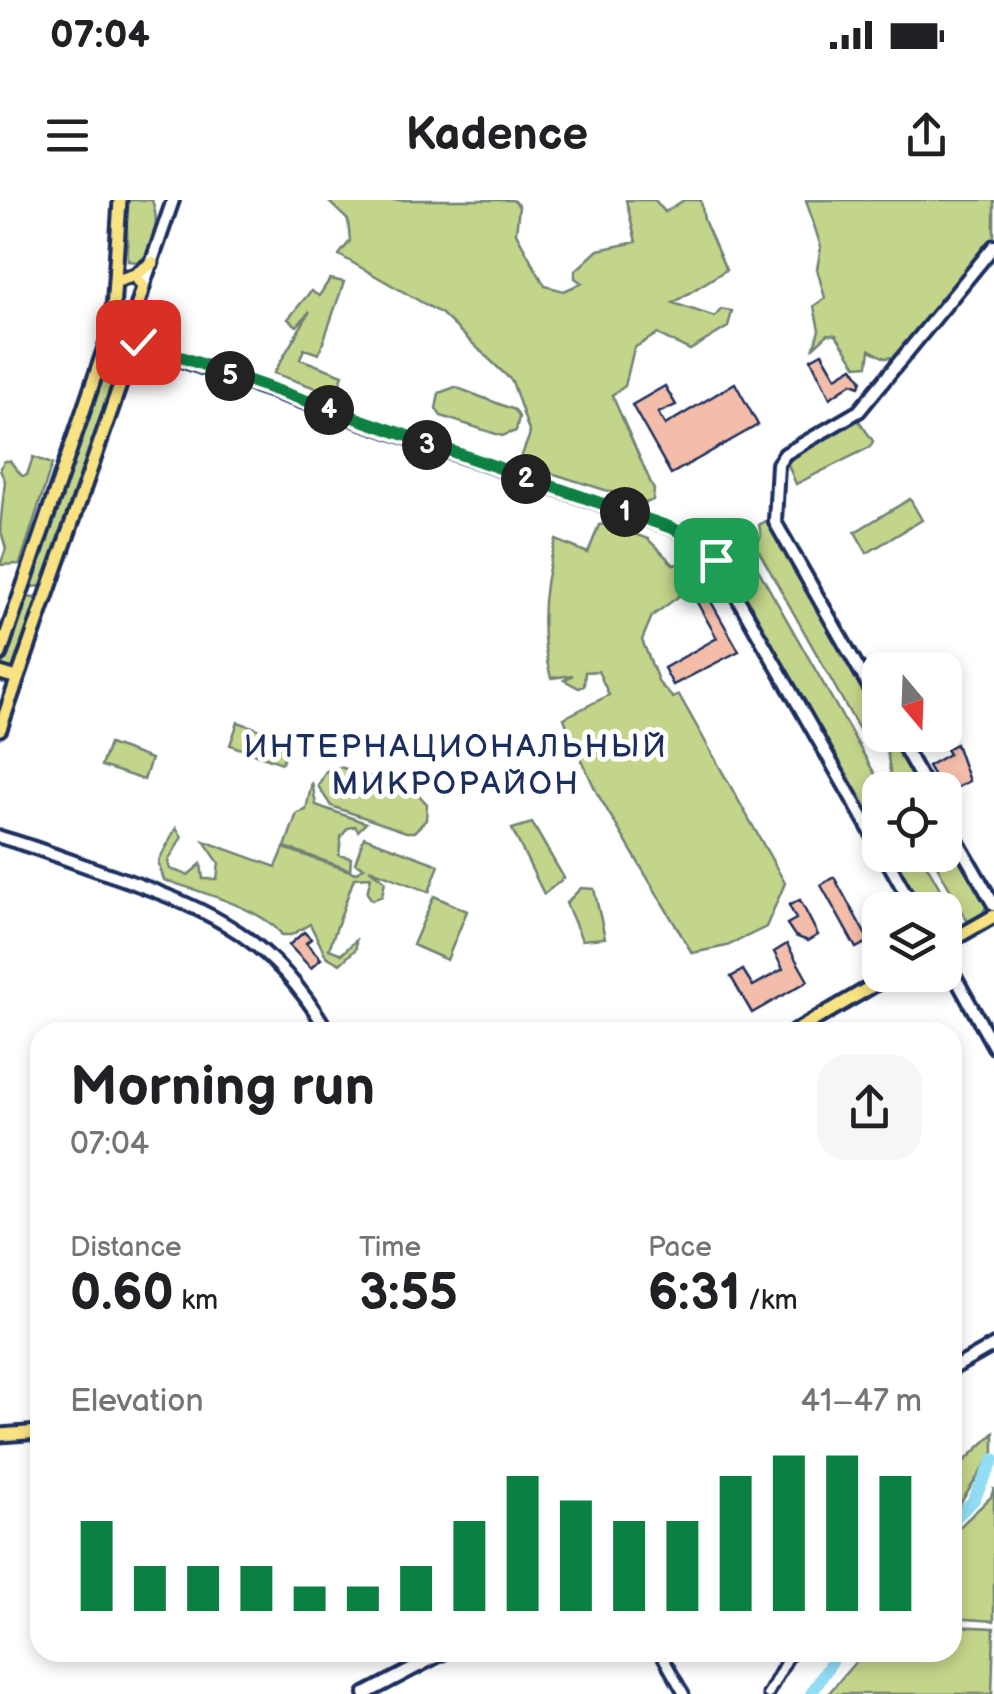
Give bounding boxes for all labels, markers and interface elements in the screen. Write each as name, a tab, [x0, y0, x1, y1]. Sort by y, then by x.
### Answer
text: 07:04	[50, 13, 150, 58]
icon: menu	[40, 108, 95, 163]
text: Kadence	[406, 108, 588, 163]
icon: share	[899, 108, 954, 163]
pin	[96, 300, 181, 385]
icon: check	[111, 315, 166, 370]
pin: 5	[205, 351, 255, 401]
text: 5	[222, 359, 238, 392]
pin: 4	[304, 385, 354, 435]
text: 4	[321, 393, 337, 426]
pin: 3	[402, 420, 452, 470]
text: 3	[419, 428, 435, 461]
pin: 2	[501, 454, 551, 504]
text: 2	[518, 462, 534, 495]
pin: 1	[600, 487, 650, 537]
text: 1	[619, 495, 631, 528]
pin	[674, 518, 759, 603]
icon: arrive	[689, 533, 744, 588]
north arrow	[862, 652, 962, 752]
map controls	[862, 652, 962, 992]
district label: ИНТЕРНАЦИОНАЛЬНЫЙ МИКРОРАЙОН	[244, 728, 668, 804]
button: locate	[862, 772, 962, 872]
button: layers	[862, 892, 962, 992]
text: Morning run	[70, 1054, 375, 1121]
button: share	[817, 1055, 922, 1160]
text: 07:04	[70, 1125, 149, 1164]
text: Distance	[70, 1231, 182, 1264]
text: Time	[359, 1231, 421, 1264]
text: Pace	[648, 1231, 712, 1264]
text: 0.60	[70, 1264, 174, 1324]
text: 3:55	[359, 1264, 458, 1324]
text: 6:31	[648, 1264, 741, 1324]
text: km	[174, 1284, 218, 1317]
text: /km	[741, 1284, 798, 1317]
text: Elevation	[70, 1382, 203, 1421]
text: 41–47 m	[801, 1382, 922, 1421]

